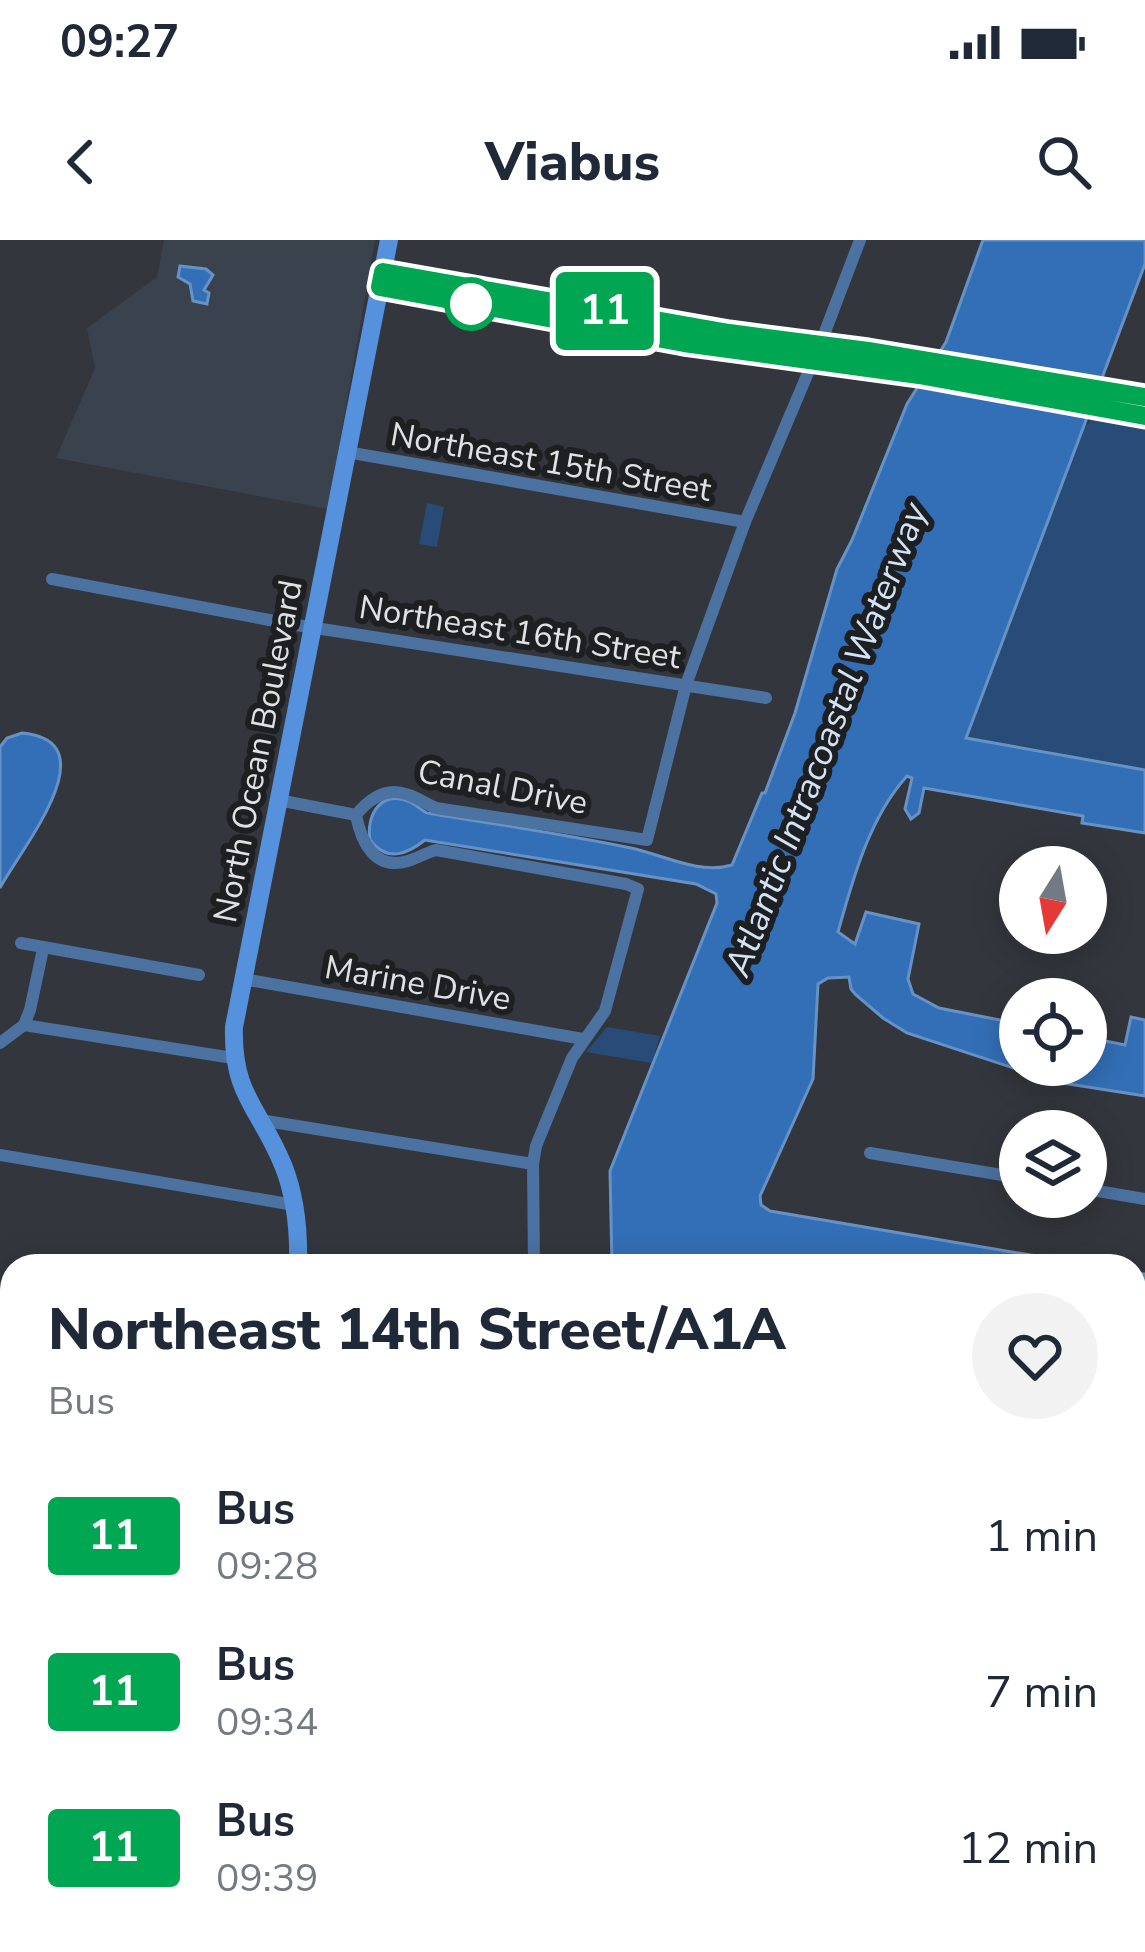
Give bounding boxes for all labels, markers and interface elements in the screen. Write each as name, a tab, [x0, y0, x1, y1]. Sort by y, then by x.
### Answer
text: 09:27	[60, 12, 179, 73]
text: Viabus	[485, 125, 660, 199]
icon: back	[48, 129, 114, 195]
icon: search	[1031, 129, 1097, 195]
line badge: 11	[551, 272, 659, 350]
unlabelled marker	[446, 279, 496, 329]
text: 11	[580, 282, 630, 339]
street label: Northeast 15th Street	[387, 412, 715, 513]
water label: Atlantic Intracoastal Waterway	[713, 494, 940, 984]
street label: North Ocean Boulevard	[203, 576, 314, 926]
street label: Northeast 16th Street	[356, 585, 684, 680]
street label: Canal Drive	[414, 749, 591, 826]
north arrow	[999, 846, 1107, 954]
map controls	[999, 846, 1107, 1218]
street label: Marine Drive	[321, 945, 514, 1022]
button: locate	[999, 978, 1107, 1086]
button: layers	[999, 1110, 1107, 1218]
text: Northeast 14th Street/A1A	[48, 1291, 786, 1369]
button: heart	[972, 1293, 1098, 1419]
text: Bus	[48, 1375, 115, 1428]
text: Bus	[216, 1479, 295, 1540]
text: 1 min	[985, 1506, 1098, 1567]
text: 11	[89, 1507, 139, 1564]
text: 09:28	[216, 1540, 319, 1593]
text: Bus	[216, 1635, 295, 1696]
text: 7 min	[985, 1662, 1098, 1723]
text: 11	[89, 1663, 139, 1720]
text: 09:34	[216, 1696, 319, 1749]
text: Bus	[216, 1791, 295, 1852]
text: 12 min	[958, 1818, 1098, 1879]
text: 11	[89, 1819, 139, 1876]
text: 09:39	[216, 1852, 319, 1905]

